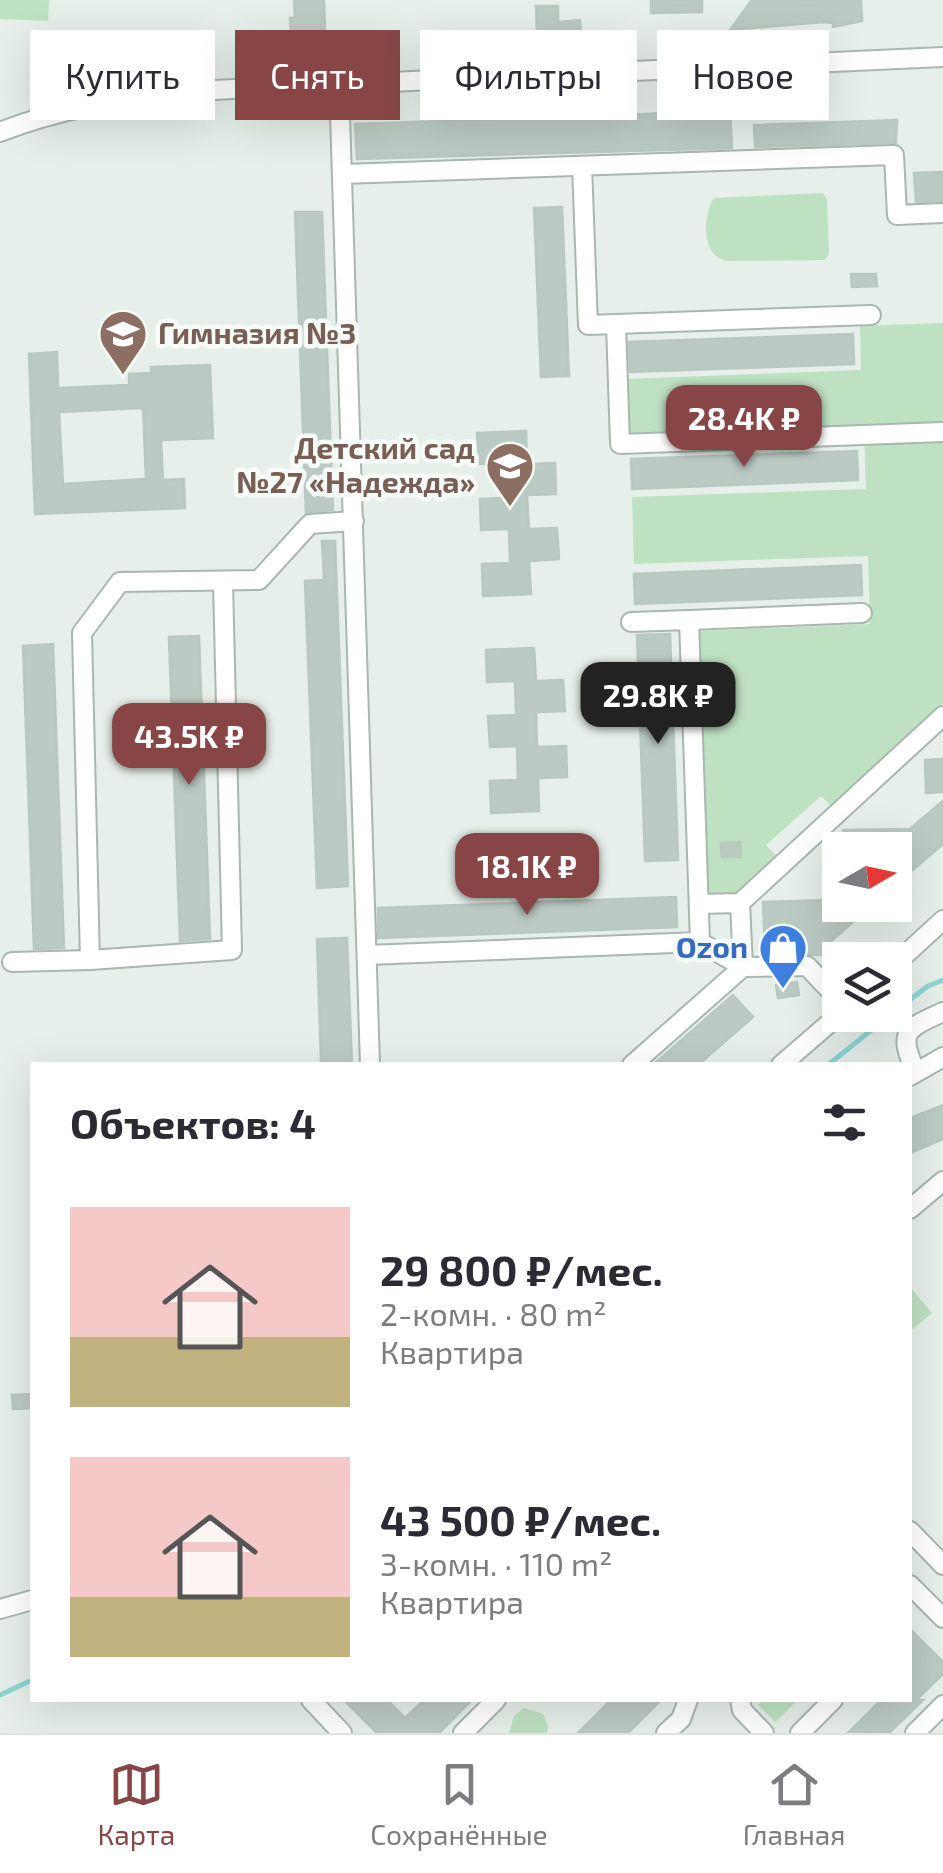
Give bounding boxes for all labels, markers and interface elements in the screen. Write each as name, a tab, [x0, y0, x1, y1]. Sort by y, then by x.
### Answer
chip: Купить	[30, 30, 215, 120]
chip: Снять	[235, 30, 400, 120]
chip: Фильтры	[420, 30, 637, 120]
chip: Новое	[657, 30, 829, 120]
school or university icon: Гимназия №3	[97, 308, 149, 376]
place label: Гимназия №3	[158, 314, 356, 350]
pin: 28.4K ₽	[652, 385, 836, 470]
text: 28.4K ₽	[688, 398, 800, 436]
place label: Детский сад №27 «Надежда»	[236, 429, 475, 499]
school or university icon: Детский сад №27 «Надежда»	[484, 440, 536, 508]
pin: 29.8K ₽	[566, 662, 750, 747]
text: 29.8K ₽	[602, 675, 714, 713]
pin: 43.5K ₽	[97, 703, 281, 788]
text: 43.5K ₽	[134, 716, 244, 754]
north arrow	[822, 832, 912, 922]
map controls	[822, 832, 912, 1032]
pin: 18.1K ₽	[435, 833, 619, 918]
text: 18.1K ₽	[477, 846, 577, 884]
shop icon: Ozon	[757, 922, 809, 990]
place label: Ozon	[676, 928, 748, 964]
button: layers	[822, 942, 912, 1032]
icon: filters	[817, 1095, 872, 1150]
text: Объектов: 4	[70, 1097, 316, 1147]
text: 29 800 ₽/мес.	[380, 1244, 663, 1294]
icon: home	[150, 1247, 270, 1367]
text: 2-комн. · 80 m²	[380, 1294, 607, 1332]
text: Квартира	[380, 1332, 524, 1370]
text: 43 500 ₽/мес.	[380, 1494, 661, 1544]
icon: home	[150, 1497, 270, 1617]
text: 3-комн. · 110 m²	[380, 1544, 612, 1582]
text: Квартира	[380, 1582, 524, 1620]
tab: Карта	[98, 1757, 175, 1851]
tab: Сохранённые	[370, 1757, 548, 1851]
tab: Главная	[743, 1757, 845, 1851]

